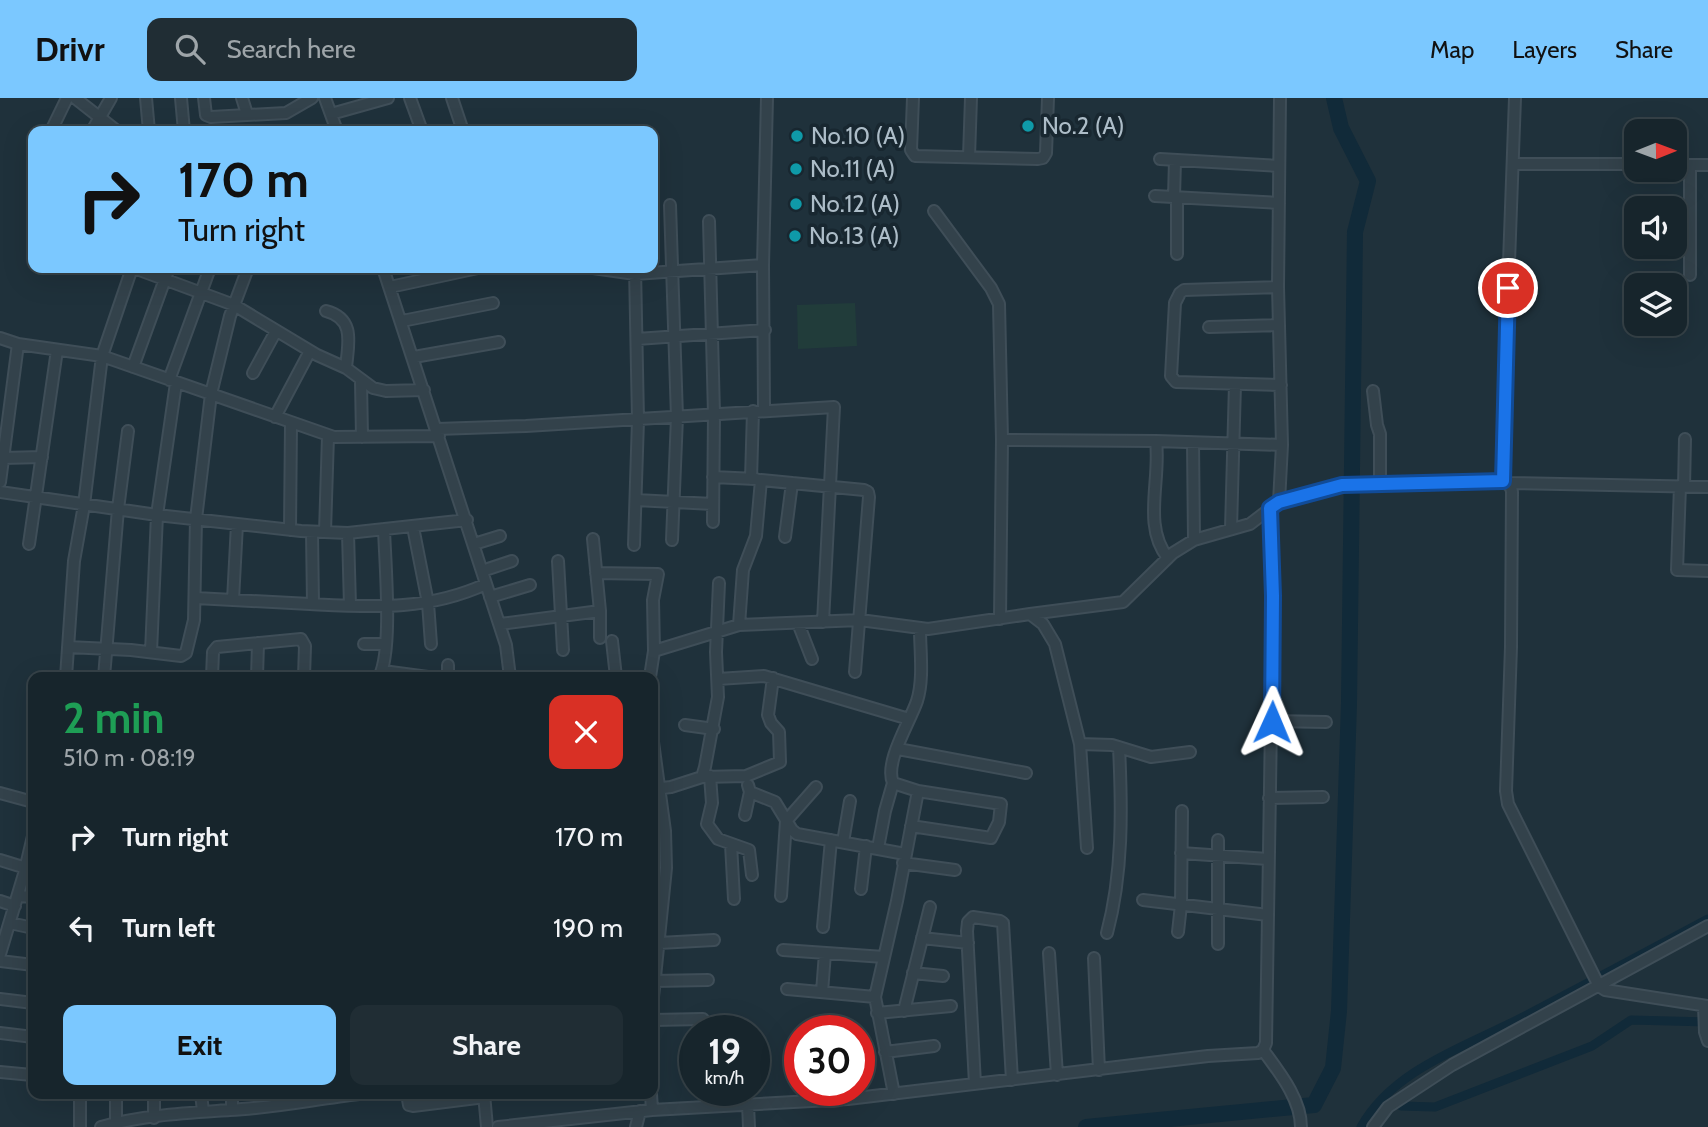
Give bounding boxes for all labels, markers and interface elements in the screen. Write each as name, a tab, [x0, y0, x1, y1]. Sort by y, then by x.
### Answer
search box	[147, 18, 637, 81]
text: Drivr	[35, 29, 105, 69]
icon: search	[171, 30, 209, 68]
text: Search here	[227, 33, 356, 65]
text: Map	[1430, 35, 1474, 64]
text: Layers	[1512, 35, 1577, 64]
text: Share	[1615, 35, 1673, 64]
place label: No.2 (A)	[1042, 111, 1125, 140]
marker: No.2 (A)	[1020, 118, 1036, 134]
north arrow	[1624, 119, 1687, 182]
map controls	[1624, 119, 1687, 336]
place label: No.10 (A)	[811, 121, 905, 150]
marker: No.10 (A)	[789, 128, 805, 144]
text: 170 m	[178, 150, 309, 209]
icon: right	[63, 154, 154, 245]
place label: No.11 (A)	[810, 154, 895, 183]
marker: No.11 (A)	[788, 161, 804, 177]
place label: No.12 (A)	[810, 189, 900, 218]
marker: No.12 (A)	[788, 196, 804, 212]
button: sound	[1624, 196, 1687, 259]
text: Turn right	[178, 210, 305, 249]
place label: No.13 (A)	[809, 221, 899, 250]
marker: No.13 (A)	[787, 228, 803, 244]
pin	[1478, 258, 1538, 318]
icon: arrive	[1489, 269, 1527, 307]
button: layers	[1624, 273, 1687, 336]
position arrow	[1235, 685, 1309, 759]
text: 2 min	[63, 692, 164, 744]
button: close	[549, 695, 623, 769]
text: 510 m · 08:19	[63, 744, 196, 772]
icon: right	[63, 818, 101, 856]
text: Turn right	[122, 821, 228, 853]
text: 170 m	[555, 821, 623, 853]
icon: left	[63, 909, 101, 947]
text: Turn left	[122, 912, 215, 944]
text: 190 m	[553, 912, 623, 944]
button: Exit	[63, 1005, 336, 1085]
button: Share	[350, 1005, 623, 1085]
speed limit sign: 30	[784, 1015, 875, 1106]
text: 19	[708, 1030, 741, 1073]
text: km/h	[705, 1067, 744, 1089]

